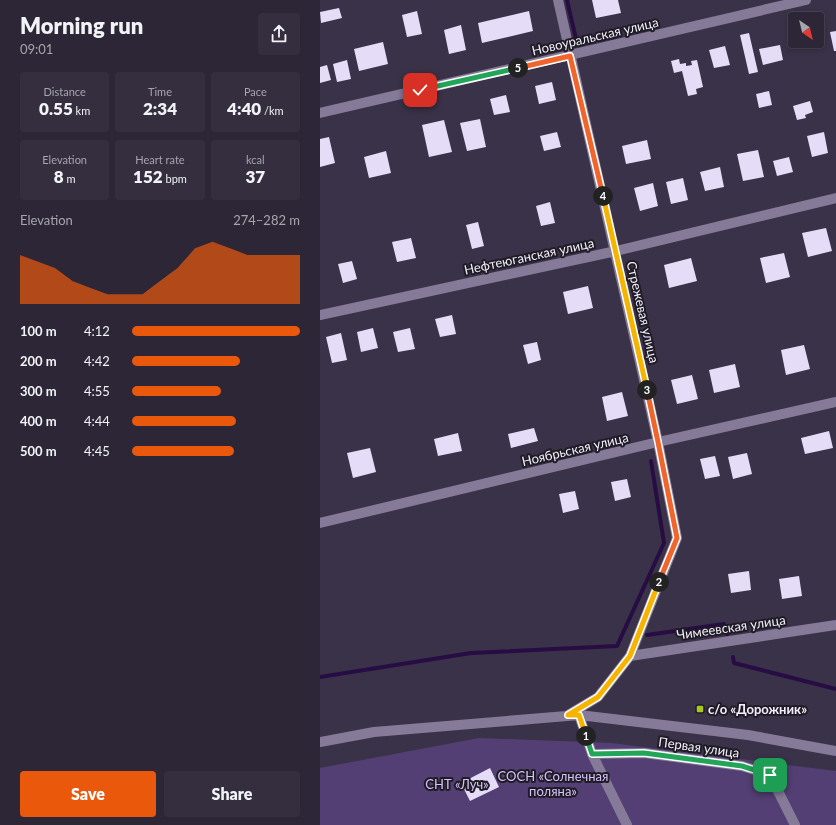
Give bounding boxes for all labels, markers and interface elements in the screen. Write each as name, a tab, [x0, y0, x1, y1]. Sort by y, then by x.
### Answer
text: Morning run	[20, 12, 143, 39]
north arrow	[788, 12, 824, 48]
map controls	[788, 12, 824, 48]
button: share	[258, 13, 300, 55]
street label: Новоуральская улица	[530, 14, 660, 58]
text: 09:01	[20, 41, 53, 57]
pin: 5	[508, 58, 528, 78]
text: 5	[515, 61, 521, 74]
pin	[403, 73, 437, 107]
icon: check	[409, 79, 431, 101]
text: Distance	[44, 85, 86, 98]
text: Time	[148, 85, 172, 98]
text: Pace	[244, 85, 267, 98]
text: 0.55	[39, 98, 73, 119]
text: 2:34	[143, 98, 177, 119]
text: 4:40	[227, 98, 261, 119]
text: km	[73, 104, 90, 117]
text: /km	[261, 104, 284, 117]
text: Elevation	[42, 153, 87, 166]
text: Heart rate	[135, 153, 185, 166]
text: kcal	[246, 153, 265, 166]
text: 8	[54, 166, 64, 187]
text: 152	[133, 166, 163, 187]
text: 37	[245, 166, 265, 187]
text: m	[64, 172, 76, 185]
text: bpm	[163, 172, 187, 185]
pin: 4	[593, 186, 613, 206]
text: 4	[600, 189, 606, 202]
text: Elevation	[20, 212, 73, 228]
text: 274–282 m	[233, 212, 300, 228]
street label: Нефтеюганская улица	[463, 234, 595, 278]
street label: Стрежевая улица	[623, 259, 663, 365]
text: 100 m	[20, 323, 57, 339]
text: 4:12	[84, 323, 110, 339]
text: 200 m	[20, 353, 57, 369]
text: 4:42	[84, 353, 110, 369]
pin: 3	[637, 380, 657, 400]
text: 300 m	[20, 383, 57, 399]
text: 4:55	[84, 383, 110, 399]
text: 3	[644, 383, 650, 396]
text: 400 m	[20, 413, 57, 429]
text: 4:44	[84, 413, 110, 429]
street label: Ноябрьская улица	[520, 429, 630, 469]
text: 500 m	[20, 443, 57, 459]
text: 4:45	[84, 443, 110, 459]
pin: 2	[649, 572, 669, 592]
text: 2	[656, 575, 662, 588]
street label: Чимеевская улица	[675, 611, 787, 643]
place label: с/о «Дорожник»	[708, 701, 807, 717]
marker: с/о «Дорожник»	[695, 704, 705, 714]
pin: 1	[576, 726, 596, 746]
text: 1	[583, 729, 589, 742]
street label: Первая улица	[657, 733, 741, 761]
pin	[753, 758, 787, 792]
icon: arrive	[759, 764, 781, 786]
park label: СОСН «Солнечная поляна»	[498, 768, 608, 799]
button: Save	[20, 771, 156, 817]
button: Share	[164, 771, 300, 817]
park label: СНТ «Луч»	[425, 776, 489, 792]

